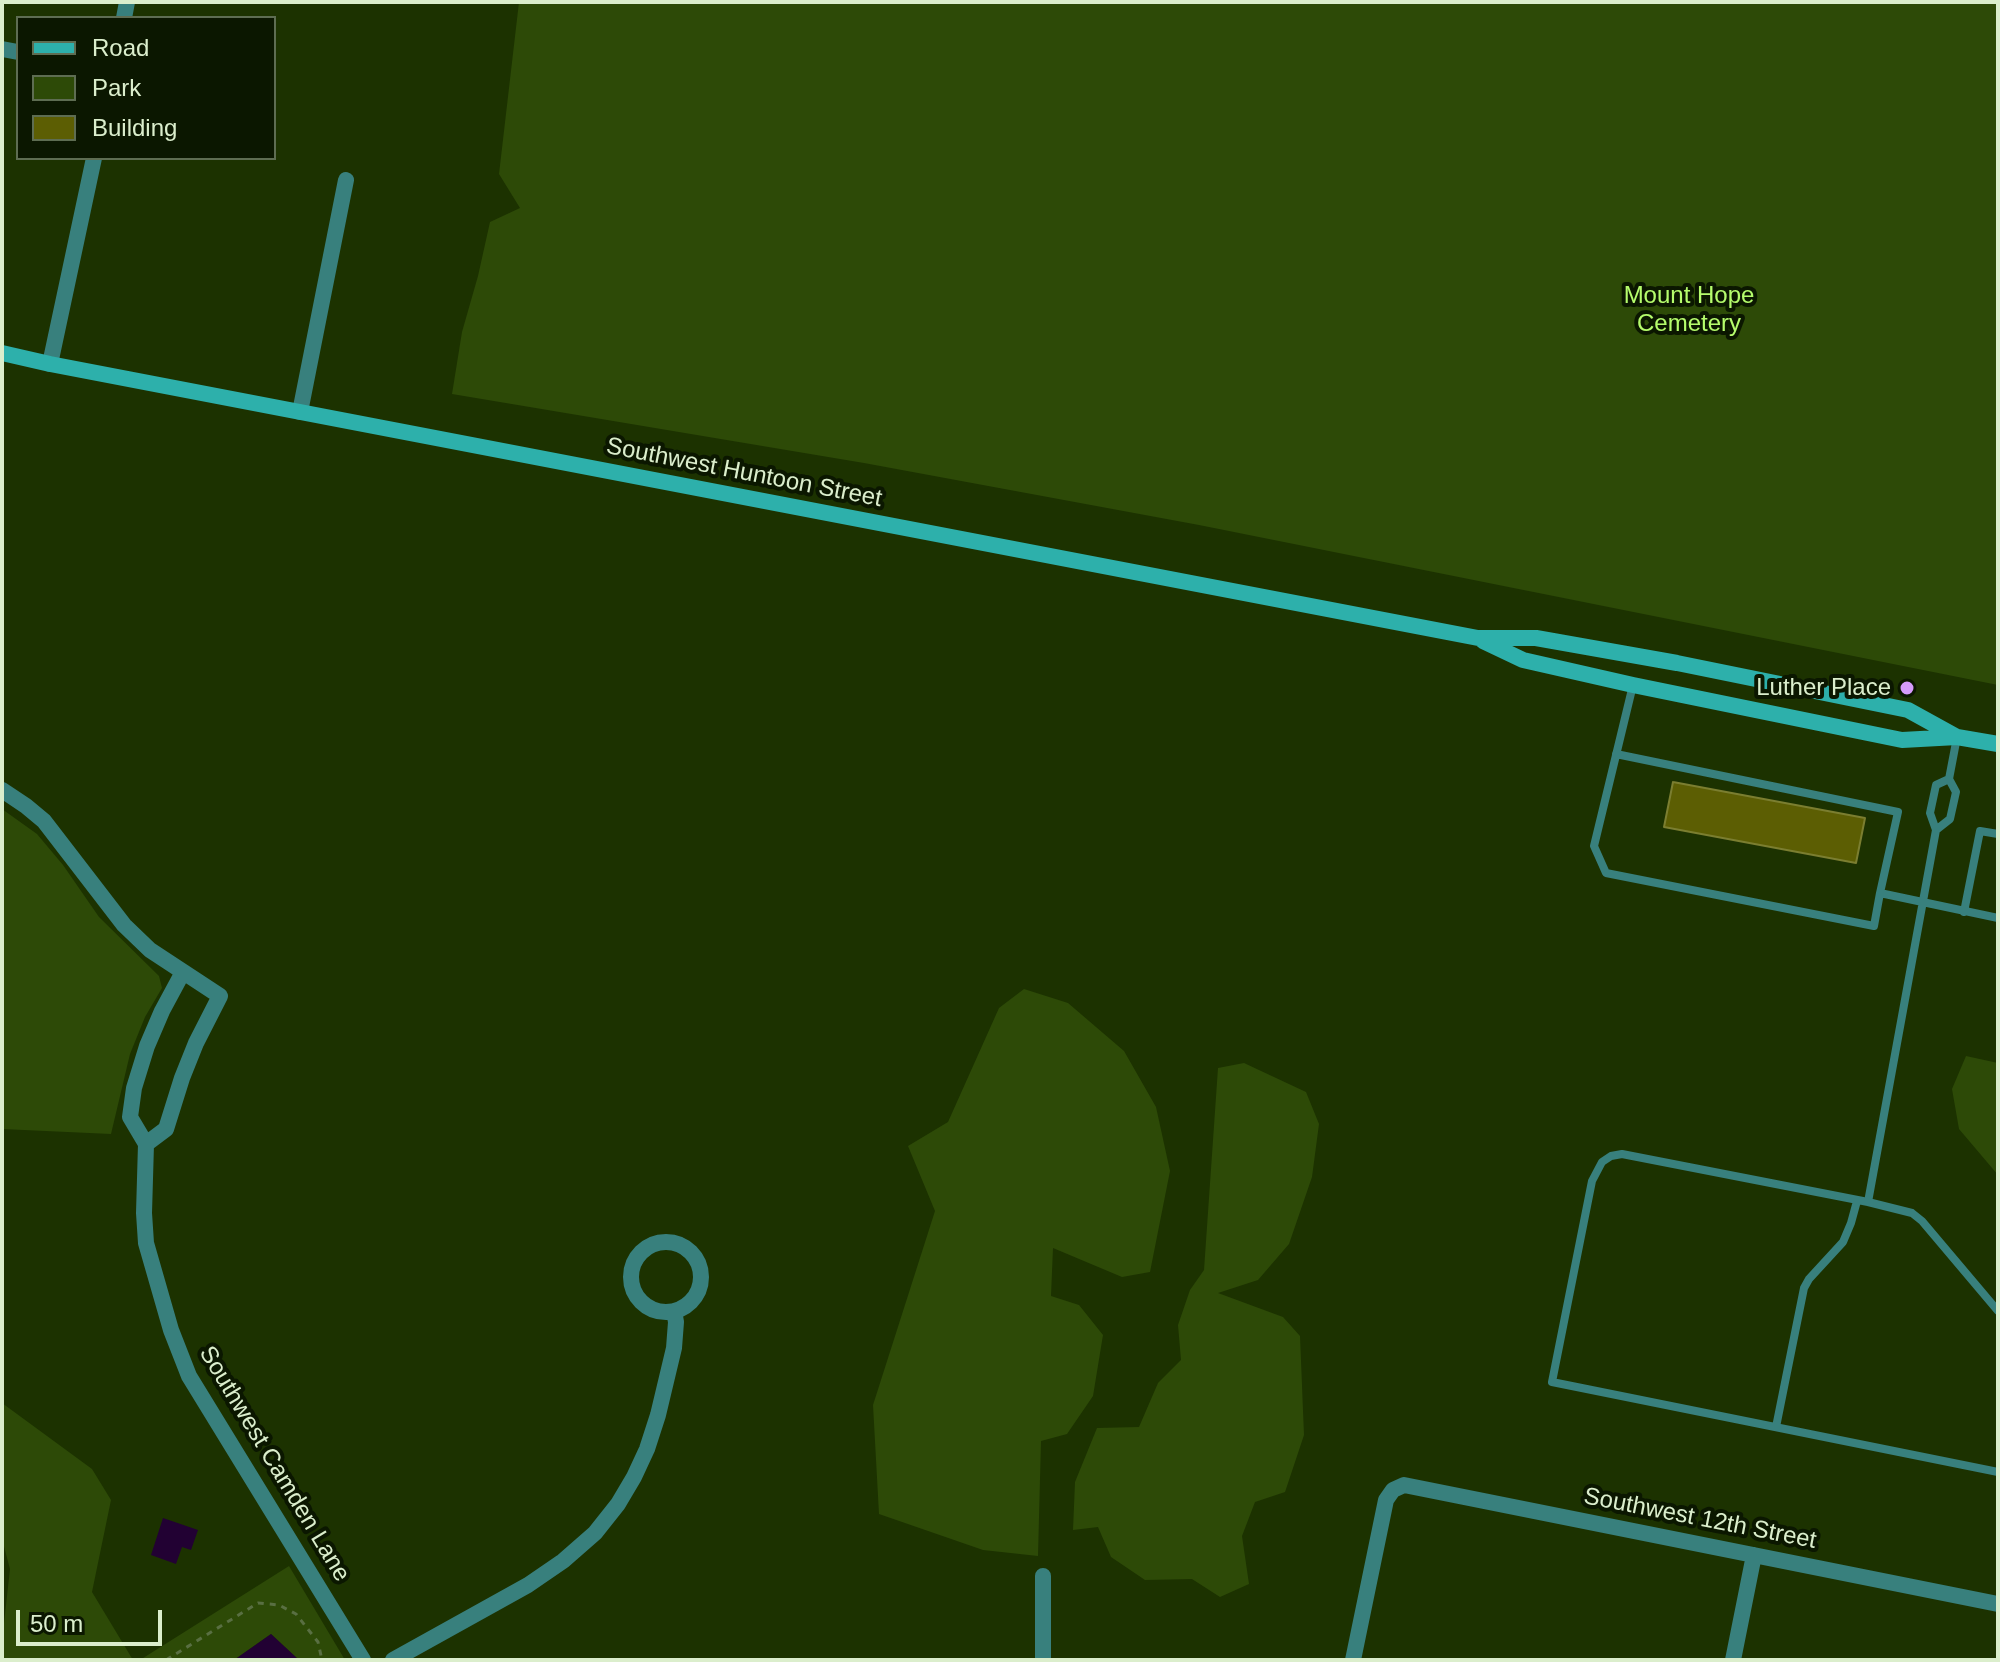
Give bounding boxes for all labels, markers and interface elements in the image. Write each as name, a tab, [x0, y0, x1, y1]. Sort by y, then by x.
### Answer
legend	[16, 16, 276, 160]
text: Road	[92, 34, 149, 61]
text: Park	[92, 74, 141, 101]
text: Building	[92, 114, 177, 141]
park label: Mount Hope Cemetery	[1624, 282, 1754, 338]
street label: Southwest Huntoon Street	[604, 432, 884, 514]
place label: Luther Place	[1756, 674, 1891, 702]
marker: Luther Place	[1898, 679, 1916, 697]
street label: Southwest Camden Lane	[192, 1341, 356, 1587]
street label: Southwest 12th Street	[1581, 1482, 1819, 1556]
scale bar	[20, 1594, 166, 1644]
text: 50 m	[30, 1610, 83, 1637]

